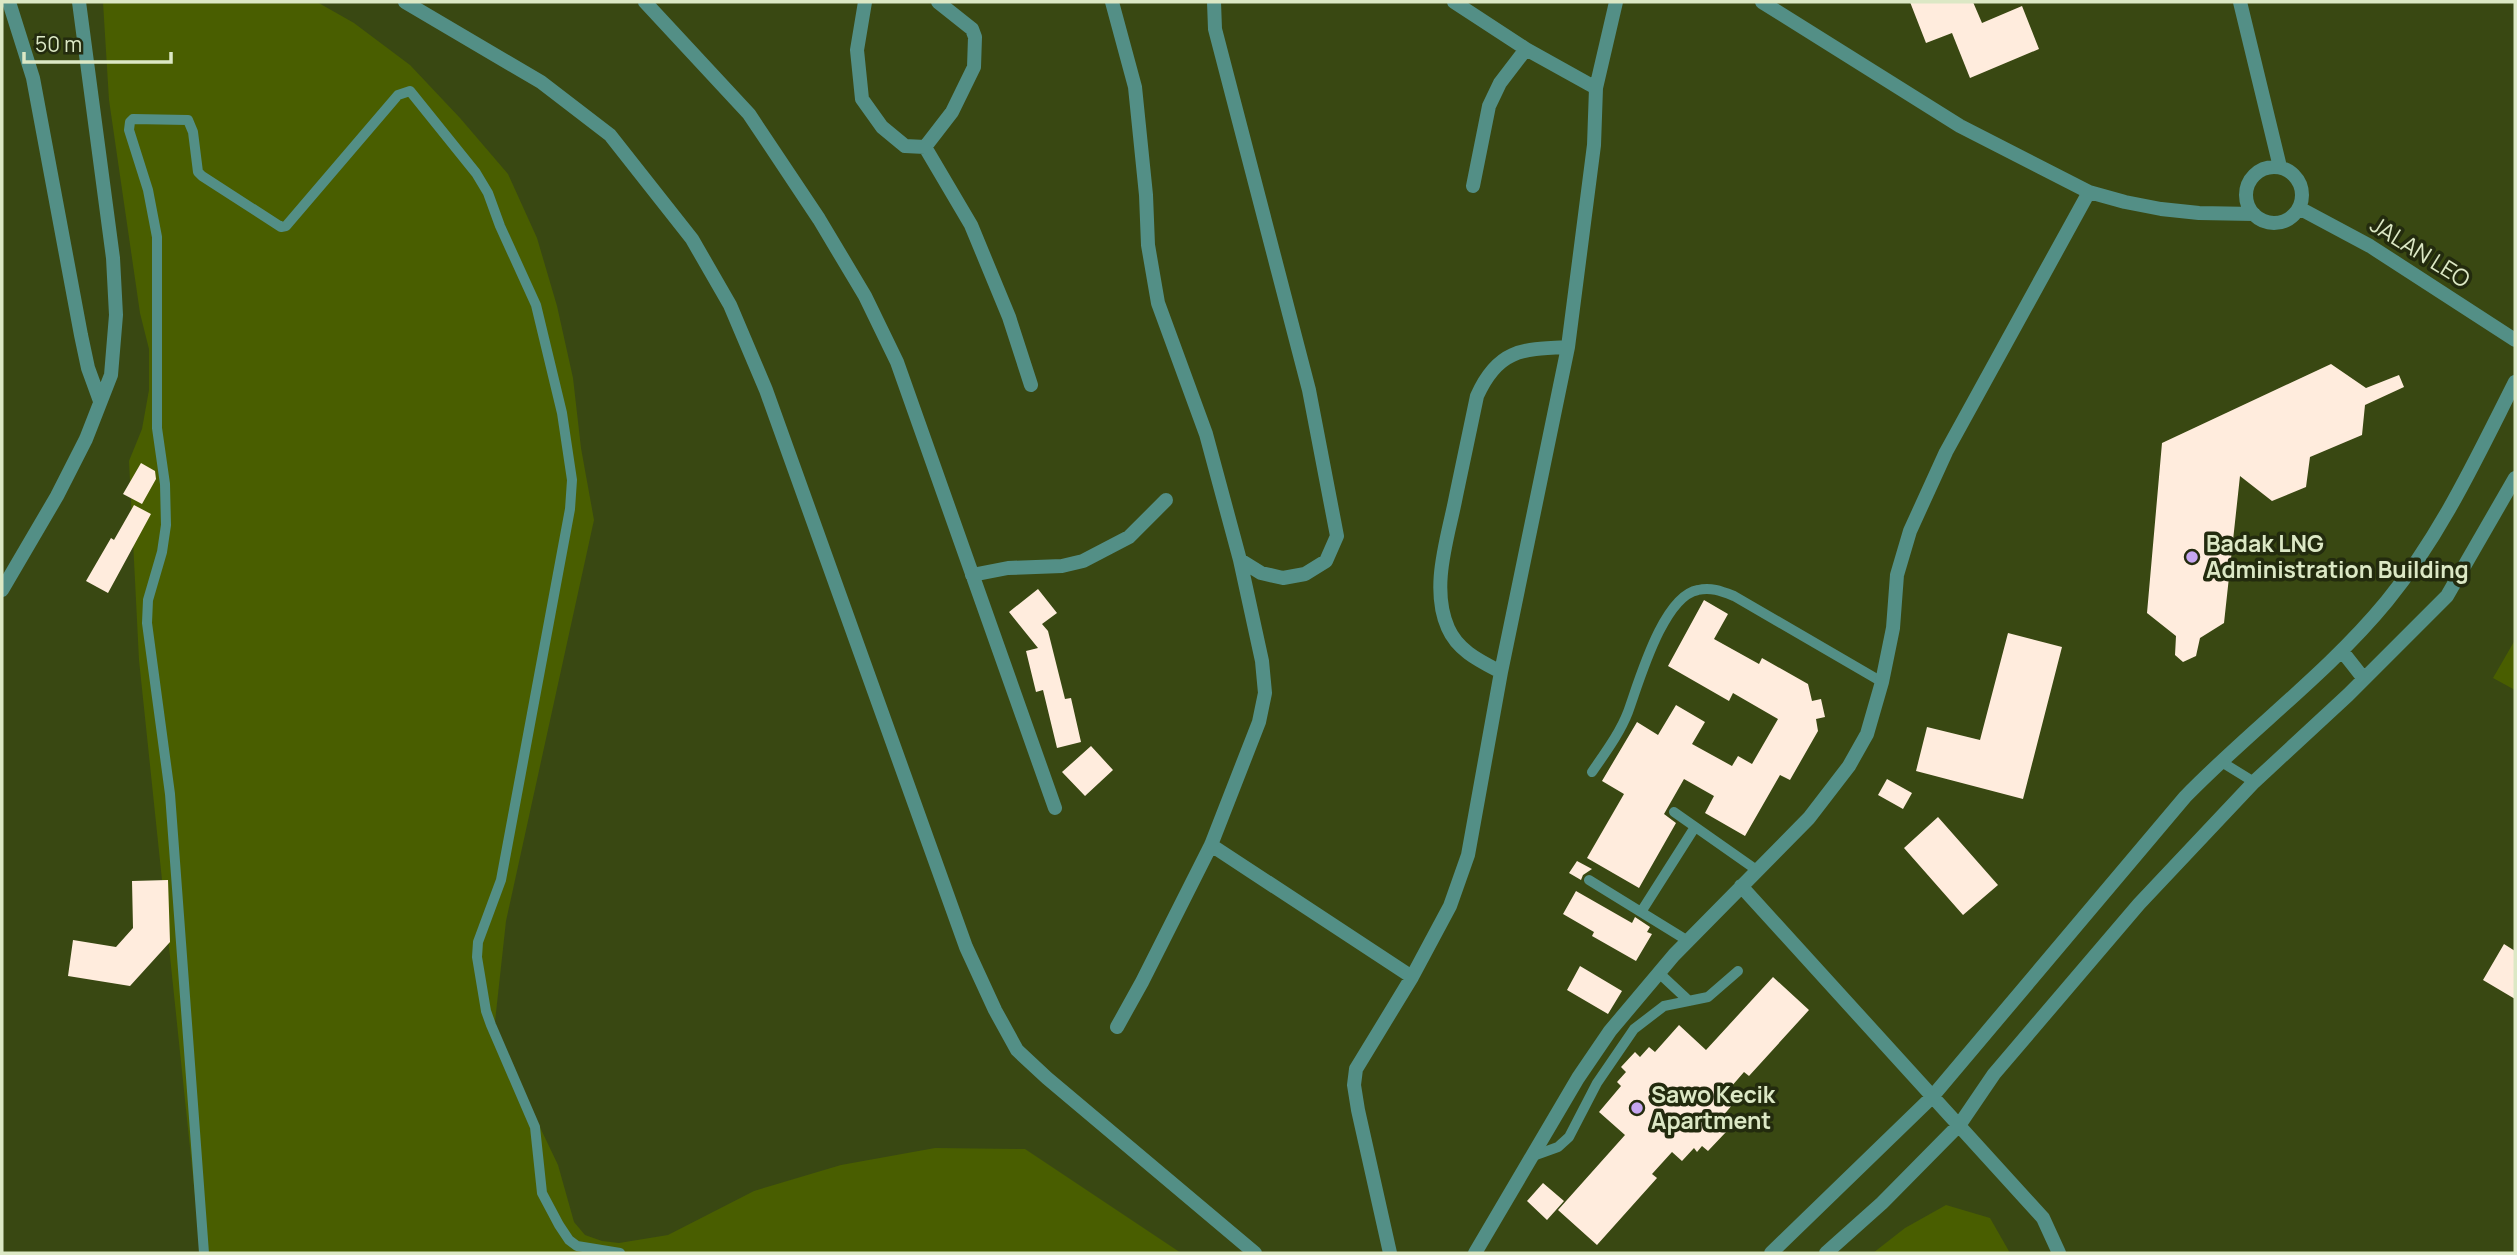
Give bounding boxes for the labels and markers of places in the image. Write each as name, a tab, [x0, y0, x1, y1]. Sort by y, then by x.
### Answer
place label: Badak LNG Administration Building	[2206, 527, 2469, 585]
marker: Badak LNG Administration Building	[2184, 549, 2200, 565]
place label: Sawo Kecik Apartment	[1651, 1078, 1776, 1136]
marker: Sawo Kecik Apartment	[1629, 1100, 1645, 1116]

